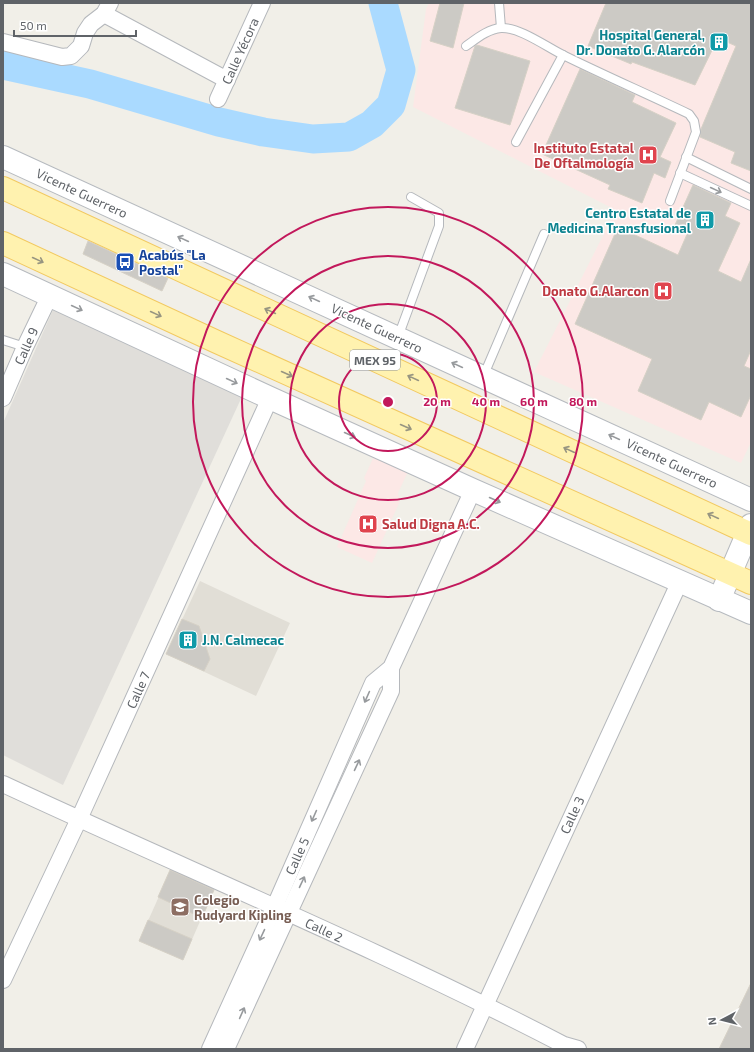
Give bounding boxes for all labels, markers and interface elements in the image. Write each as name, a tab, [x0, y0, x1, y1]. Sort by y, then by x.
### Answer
scale bar	[14, 12, 136, 38]
street label: Calle Yécora	[218, 15, 262, 87]
text: 50 m	[20, 18, 47, 32]
place label: Hospital General, Dr. Donato G. Alarcón	[576, 27, 705, 58]
building icon: Hospital General, Dr. Donato G. Alarcón	[708, 31, 730, 53]
place label: Instituto Estatal De Oftalmología	[534, 140, 635, 171]
hospital icon: Instituto Estatal De Oftalmología	[637, 144, 659, 166]
street label: Vicente Guerrero	[34, 165, 130, 221]
one-way arrow	[709, 187, 721, 194]
place label: Centro Estatal de Medicina Transfusional	[547, 205, 692, 236]
building icon: Centro Estatal de Medicina Transfusional	[694, 209, 716, 231]
one-way arrow	[177, 235, 189, 242]
place label: Acabús "La Postal"	[139, 247, 206, 278]
bus stop icon: Acabús "La Postal"	[114, 251, 136, 273]
one-way arrow	[32, 257, 44, 264]
hospital icon: Donato G.Alarcon	[652, 280, 674, 302]
place label: Donato G.Alarcon	[542, 283, 649, 299]
one-way arrow	[308, 295, 320, 302]
street label: Vicente Guerrero	[329, 300, 425, 356]
one-way arrow	[70, 305, 82, 312]
one-way arrow	[264, 307, 276, 314]
one-way arrow	[150, 311, 162, 318]
street label: Calle 9	[11, 325, 41, 367]
road number: MEX 95	[350, 350, 400, 370]
one-way arrow	[452, 361, 464, 368]
one-way arrow	[281, 371, 293, 378]
one-way arrow	[407, 374, 419, 381]
one-way arrow	[226, 378, 238, 385]
text: 20 m	[423, 394, 451, 408]
text: 40 m	[472, 394, 500, 408]
text: 60 m	[520, 394, 548, 408]
text: 80 m	[569, 394, 597, 408]
centre of rings	[381, 395, 395, 409]
one-way arrow	[400, 424, 412, 431]
one-way arrow	[344, 432, 356, 439]
one-way arrow	[608, 433, 620, 440]
street label: Vicente Guerrero	[624, 435, 720, 491]
one-way arrow	[564, 446, 576, 453]
one-way arrow	[488, 497, 500, 504]
one-way arrow	[707, 512, 719, 519]
hospital icon: Salud Digna A.C.	[357, 513, 379, 535]
place label: Salud Digna A.C.	[382, 516, 480, 532]
building icon: J.N. Calmecac	[177, 629, 199, 651]
place label: J.N. Calmecac	[202, 632, 285, 648]
street label: Calle 7	[123, 669, 153, 711]
one-way arrow	[363, 691, 370, 703]
one-way arrow	[354, 759, 361, 771]
street label: Calle 3	[556, 794, 588, 836]
one-way arrow	[310, 810, 318, 822]
street label: Calle 5	[282, 835, 312, 877]
one-way arrow	[299, 877, 306, 889]
place label: Colegio Rudyard Kipling	[194, 892, 292, 923]
school or university icon: Colegio Rudyard Kipling	[169, 896, 191, 918]
street label: Calle 2	[303, 914, 345, 946]
one-way arrow	[257, 929, 265, 941]
north arrow	[702, 1000, 742, 1040]
one-way arrow	[239, 1008, 247, 1020]
text: N	[705, 1016, 719, 1026]

